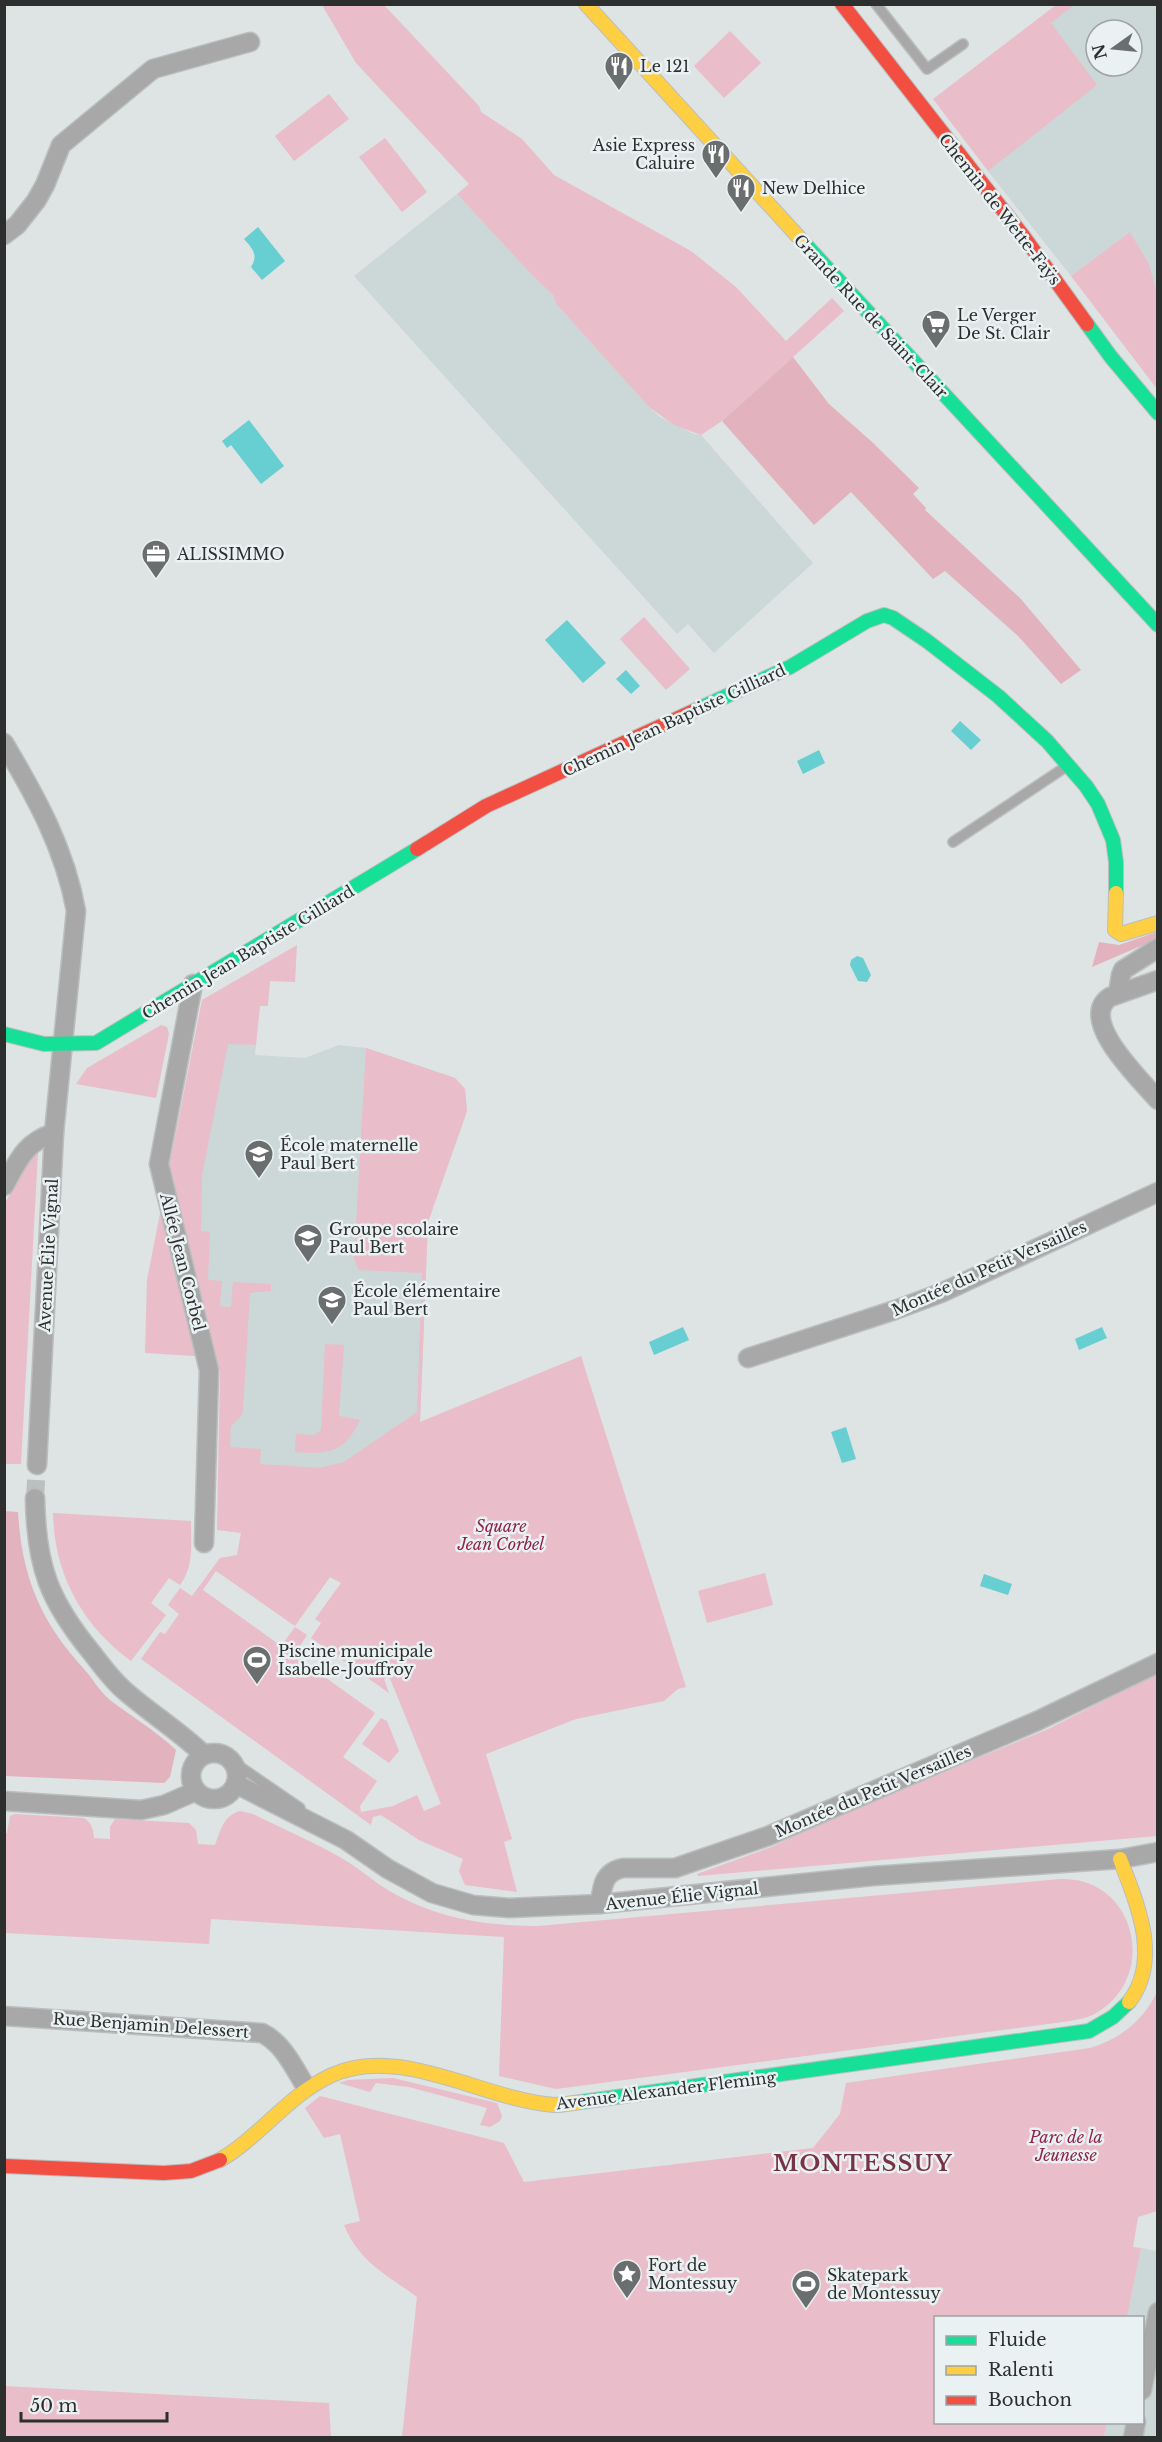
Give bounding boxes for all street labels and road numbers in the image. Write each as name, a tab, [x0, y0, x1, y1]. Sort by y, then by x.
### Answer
street label: Chemin de Wette-Faÿs	[935, 129, 1065, 289]
street label: Grande Rue de Saint-Clair	[790, 230, 952, 402]
street label: Chemin Jean Baptiste Gilliard	[559, 659, 789, 781]
street label: Chemin Jean Baptiste Gilliard	[138, 881, 358, 1023]
street label: Avenue Élie Vignal	[34, 1178, 62, 1333]
street label: Allée Jean Corbel	[156, 1190, 210, 1333]
street label: Montée du Petit Versailles	[888, 1216, 1090, 1320]
street label: Montée du Petit Versailles	[772, 1741, 974, 1841]
street label: Avenue Élie Vignal	[604, 1878, 759, 1914]
street label: Rue Benjamin Delessert	[52, 2008, 250, 2042]
street label: Avenue Alexander Fleming	[554, 2067, 777, 2114]

